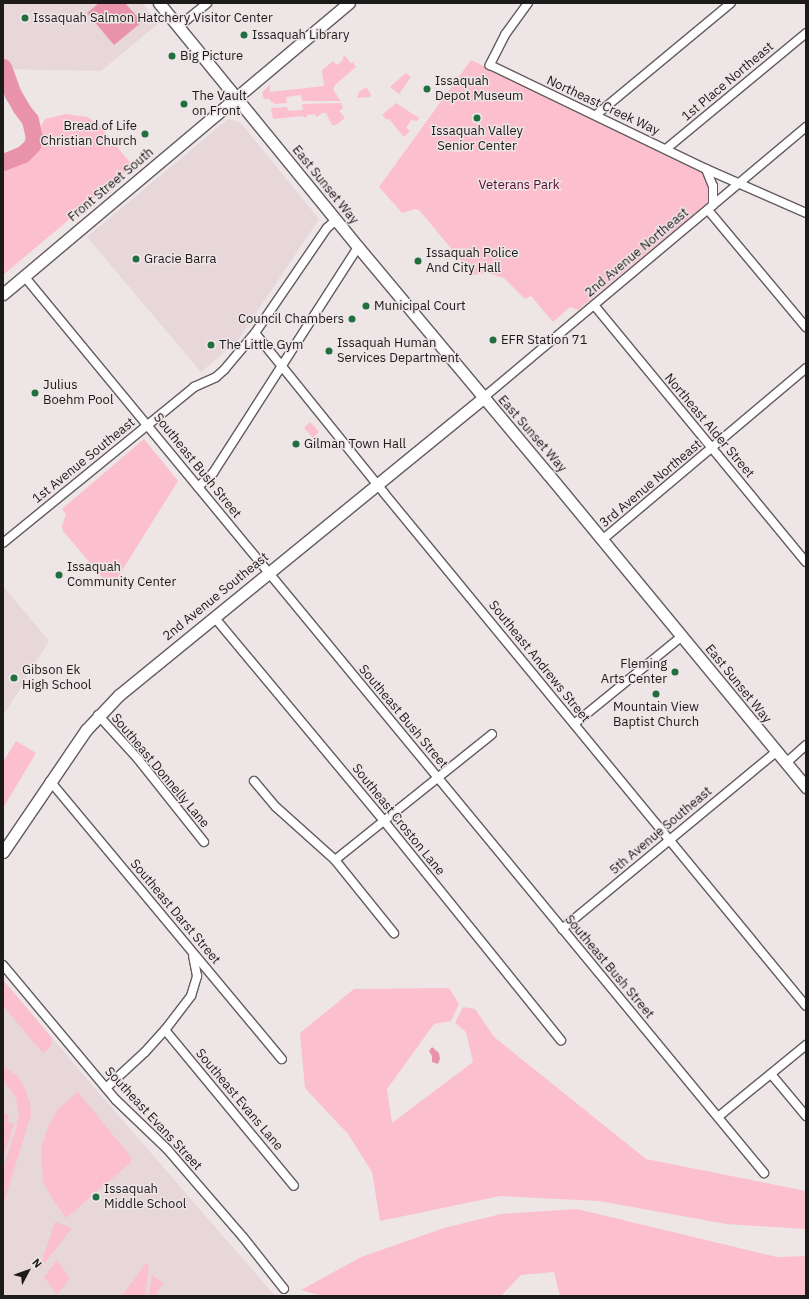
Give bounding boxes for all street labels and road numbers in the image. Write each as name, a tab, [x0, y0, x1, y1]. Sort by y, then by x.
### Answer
street label: 1st Place Northeast	[679, 39, 777, 125]
street label: Northeast Creek Way	[544, 73, 662, 139]
street label: East Sunset Way	[289, 143, 361, 227]
street label: Front Street South	[65, 145, 157, 225]
street label: 2nd Avenue Northeast	[582, 205, 692, 301]
street label: Northeast Alder Street	[661, 371, 757, 481]
street label: East Sunset Way	[494, 392, 570, 476]
street label: Southeast Bush Street	[150, 410, 244, 522]
street label: 1st Avenue Southeast	[30, 415, 138, 507]
street label: 3rd Avenue Northeast	[597, 437, 705, 531]
street label: 2nd Avenue Southeast	[160, 550, 272, 644]
street label: Southeast Andrews Street	[485, 598, 593, 726]
street label: East Sunset Way	[702, 642, 774, 726]
street label: Southeast Bush Street	[355, 662, 451, 772]
street label: Southeast Donnelly Lane	[108, 711, 212, 831]
street label: Southeast Croston Lane	[348, 761, 448, 879]
street label: 5th Avenue Southeast	[607, 784, 715, 878]
street label: Southeast Darst Street	[127, 856, 223, 968]
street label: Southeast Bush Street	[561, 912, 657, 1022]
street label: Southeast Evans Lane	[192, 1046, 286, 1154]
street label: Southeast Evans Street	[101, 1064, 205, 1174]

